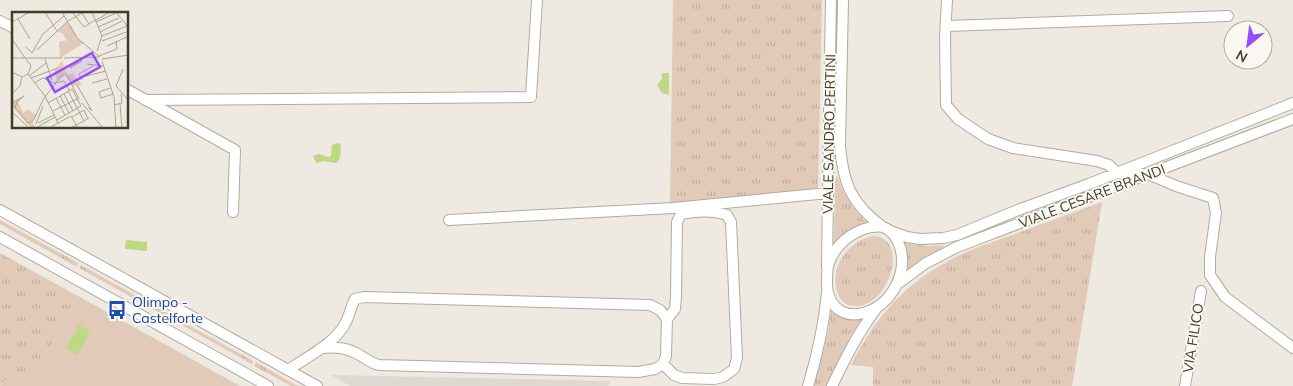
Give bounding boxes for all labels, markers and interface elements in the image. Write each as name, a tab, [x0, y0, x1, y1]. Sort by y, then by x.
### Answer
inset map	[12, 12, 129, 129]
north arrow	[1223, 20, 1273, 70]
text: N	[1233, 46, 1251, 67]
street label: VIALE SANDRO PERTINI	[819, 54, 839, 214]
street label: VIALE CESARE BRANDI	[1016, 160, 1168, 232]
place label: Olimpo - Castelforte	[132, 293, 203, 327]
bus stop icon: Olimpo - Castelforte	[106, 299, 128, 321]
street label: VIA FILICO	[1179, 302, 1207, 374]

